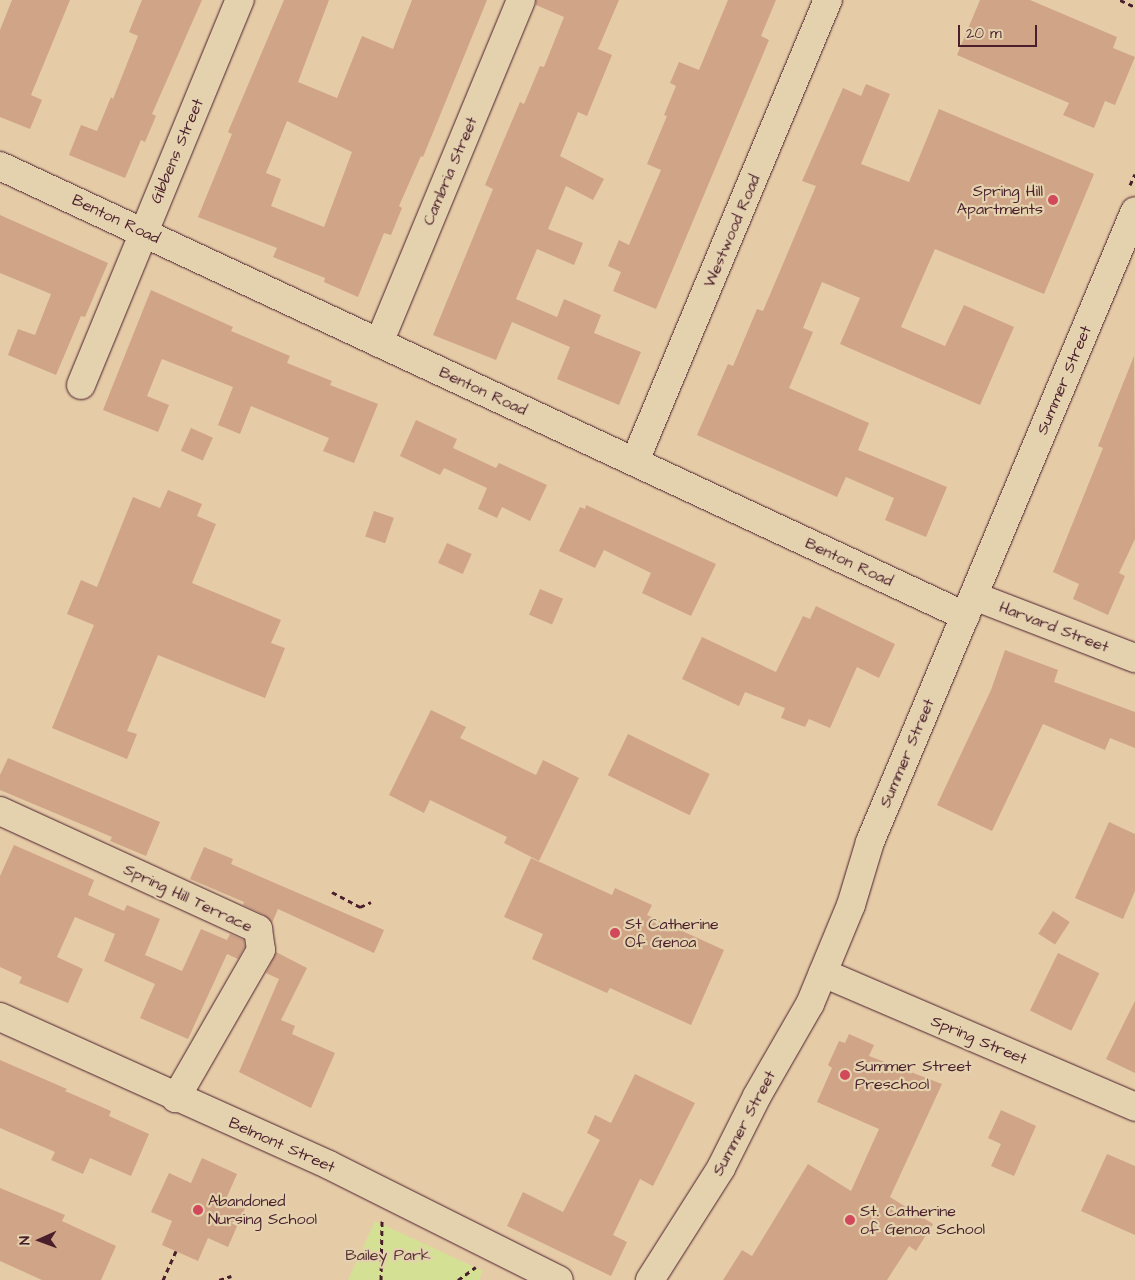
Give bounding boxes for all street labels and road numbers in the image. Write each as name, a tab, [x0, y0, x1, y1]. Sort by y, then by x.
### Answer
street label: Gibbens Street	[146, 96, 208, 206]
street label: Cambria Street	[418, 114, 482, 228]
street label: Westwood Road	[700, 172, 764, 290]
street label: Benton Road	[69, 190, 163, 248]
street label: Summer Street	[1032, 323, 1096, 437]
street label: Benton Road	[436, 362, 530, 420]
street label: Benton Road	[802, 533, 896, 591]
street label: Harvard Street	[996, 597, 1112, 657]
street label: Summer Street	[875, 696, 939, 810]
street label: Spring Hill Terrace	[121, 860, 255, 936]
street label: Spring Street	[928, 1011, 1030, 1069]
street label: Summer Street	[708, 1067, 780, 1179]
street label: Belmont Street	[226, 1113, 338, 1177]

